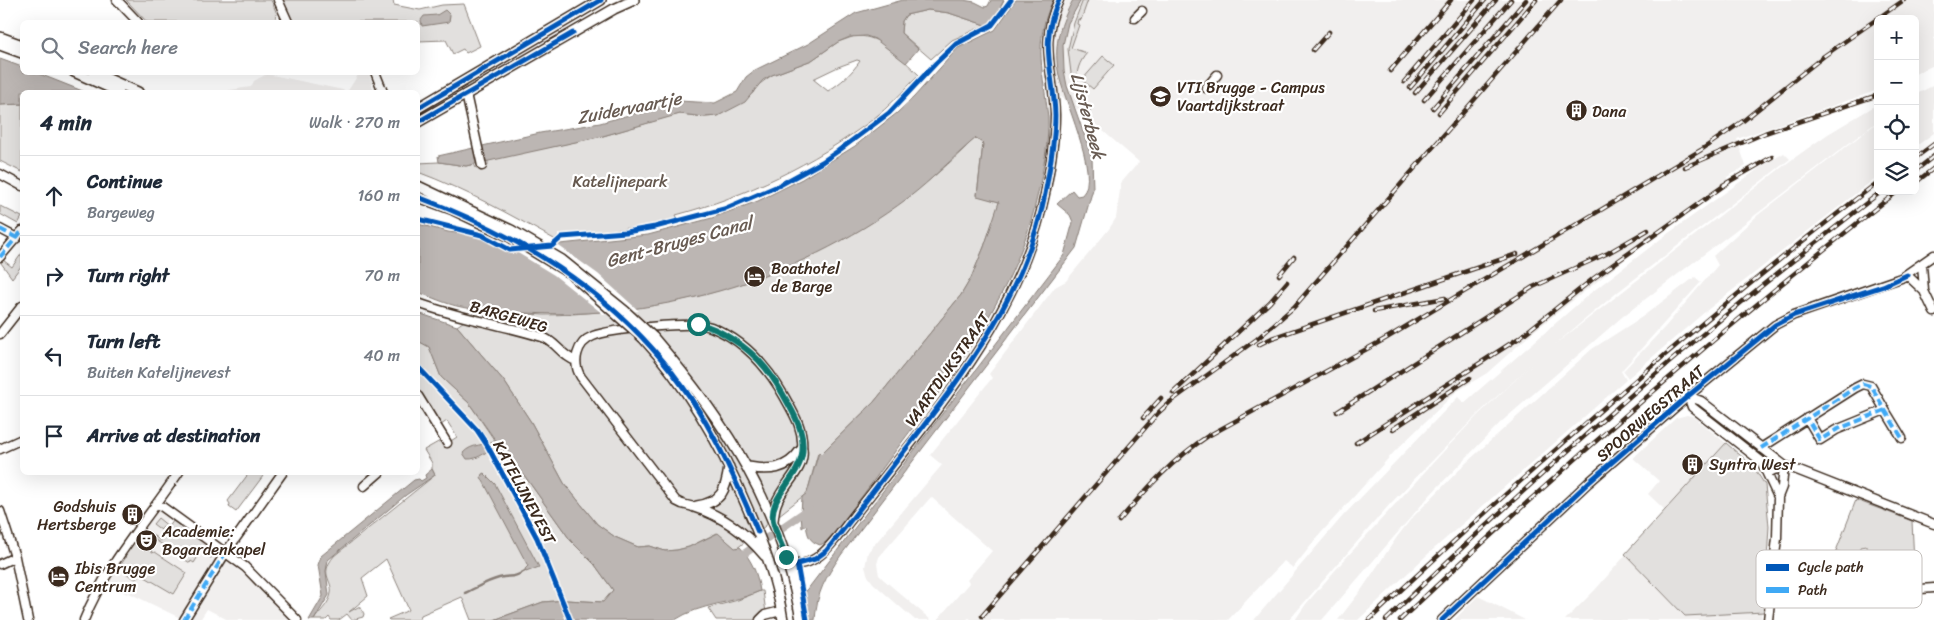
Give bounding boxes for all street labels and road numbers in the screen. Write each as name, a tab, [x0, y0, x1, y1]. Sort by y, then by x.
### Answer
street label: BARGEWEG	[466, 291, 551, 341]
street label: VAARTDIJKSTRAAT	[897, 305, 999, 433]
street label: SPOORWEGSTRAAT	[1589, 357, 1712, 469]
street label: KATELIJNEVEST	[485, 435, 565, 551]

